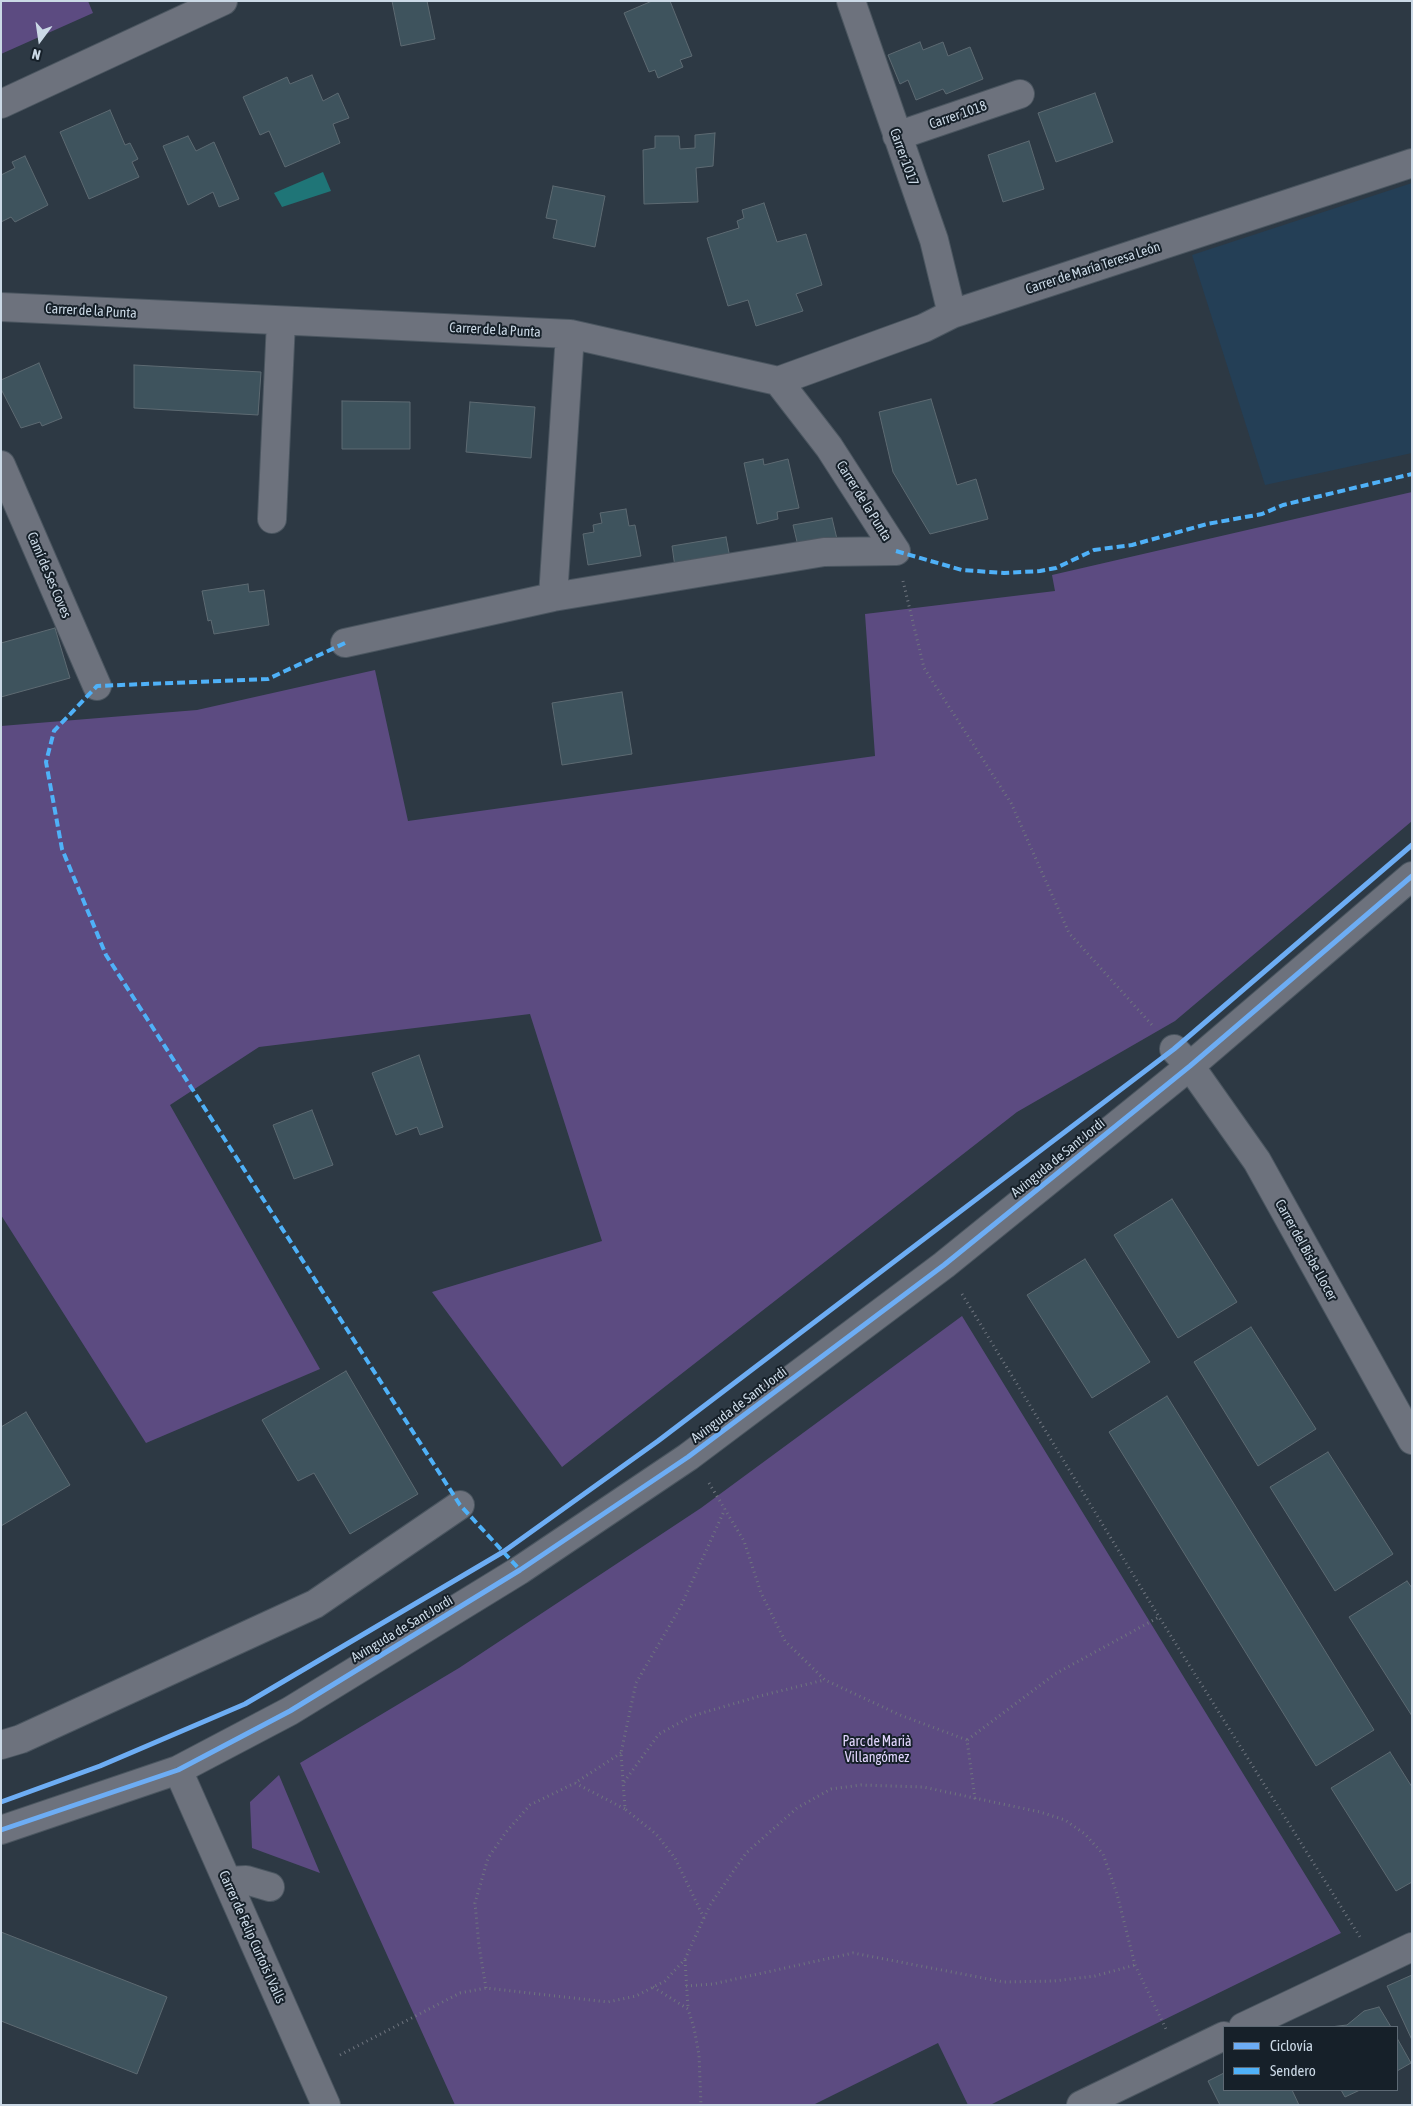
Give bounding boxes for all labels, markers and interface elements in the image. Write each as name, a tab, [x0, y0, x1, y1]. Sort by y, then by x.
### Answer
north arrow	[15, 15, 65, 65]
text: N	[30, 46, 42, 63]
street label: Carrer 1018	[927, 97, 989, 133]
street label: Carrer 1017	[886, 126, 922, 188]
street label: Carrer de María Teresa León	[1024, 238, 1162, 298]
street label: Carrer de la Punta	[45, 300, 137, 322]
street label: Carrer de la Punta	[449, 319, 541, 341]
street label: Carrer de la Punta	[833, 458, 895, 544]
street label: Camí de Ses Coves	[23, 530, 75, 620]
street label: Avinguda de Sant Jordi	[1008, 1115, 1108, 1201]
street label: Carrer del Bisbe Llocer	[1271, 1196, 1341, 1304]
street label: Avinguda de Sant Jordi	[688, 1364, 790, 1446]
street label: Avinguda de Sant Jordi	[348, 1592, 456, 1666]
park label: Parc de Marià Villangómez	[843, 1734, 911, 1766]
street label: Carrer de Felip Curtois i Valls	[215, 1868, 289, 2006]
legend	[1223, 2026, 1398, 2091]
text: Ciclovía	[1270, 2037, 1313, 2054]
text: Sendero	[1270, 2062, 1316, 2079]

